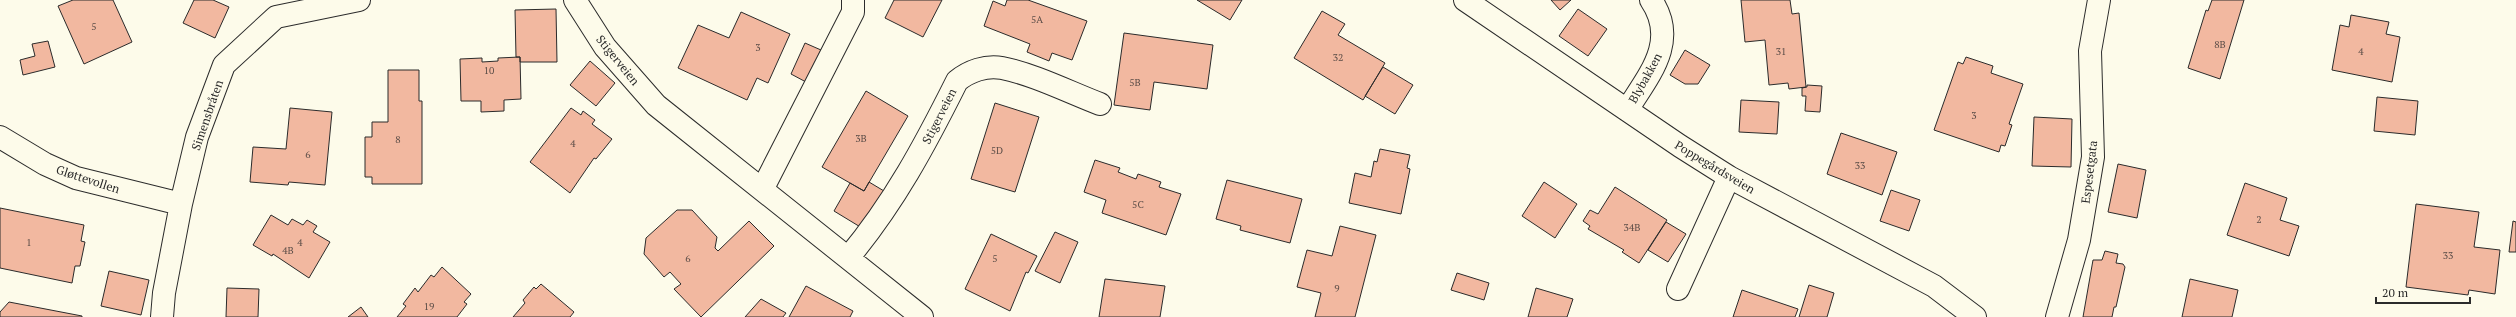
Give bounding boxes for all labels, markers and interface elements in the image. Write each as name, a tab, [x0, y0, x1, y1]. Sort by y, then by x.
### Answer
house number: 5A	[1031, 13, 1043, 26]
house number: 5	[91, 20, 97, 33]
street label: Stigerveien	[593, 32, 643, 88]
house number: 8B	[2214, 38, 2226, 51]
house number: 3	[755, 41, 761, 54]
house number: 31	[1776, 45, 1786, 58]
house number: 4	[2358, 45, 2364, 58]
street label: Blybakken	[1625, 50, 1665, 106]
house number: 32	[1333, 51, 1343, 64]
house number: 10	[484, 64, 494, 77]
house number: 5B	[1129, 76, 1141, 89]
street label: Simensbråten	[188, 78, 226, 152]
street label: Stigerveien	[919, 86, 959, 146]
house number: 3	[1971, 109, 1977, 122]
house number: 3B	[855, 132, 867, 145]
house number: 8	[395, 133, 401, 146]
house number: 4	[570, 137, 576, 150]
street label: Poppegårdsveien	[1672, 137, 1758, 197]
street label: Espesetgata	[2078, 140, 2100, 204]
house number: 5D	[991, 144, 1003, 157]
house number: 6	[305, 148, 311, 161]
house number: 33	[1855, 159, 1865, 172]
street label: Gløttevollen	[54, 162, 122, 196]
house number: 5C	[1132, 198, 1144, 211]
house number: 2	[2256, 213, 2262, 226]
house number: 34B	[1624, 221, 1640, 234]
house number: 1	[26, 236, 32, 249]
house number: 4	[297, 236, 303, 249]
house number: 4B	[282, 244, 294, 257]
house number: 33	[2443, 249, 2453, 262]
house number: 6	[685, 252, 691, 265]
house number: 5	[992, 252, 998, 265]
scale bar	[2376, 279, 2470, 305]
house number: 9	[1334, 282, 1340, 295]
text: 20 m	[2382, 285, 2409, 300]
house number: 19	[424, 300, 434, 313]

